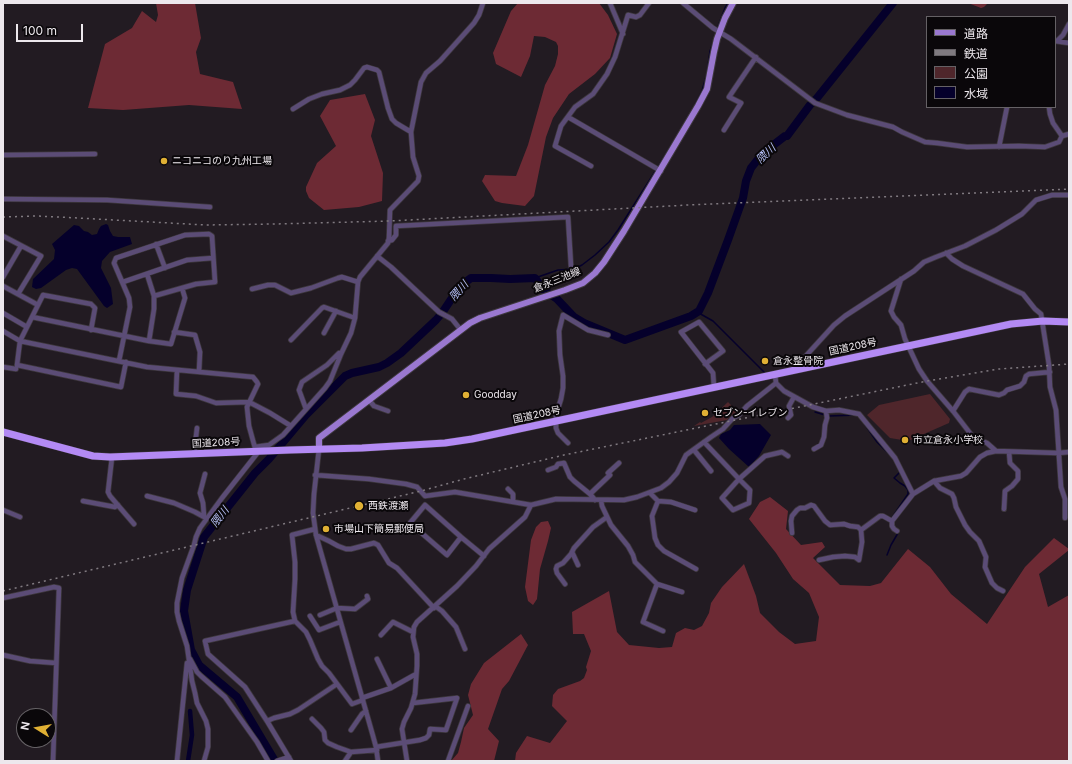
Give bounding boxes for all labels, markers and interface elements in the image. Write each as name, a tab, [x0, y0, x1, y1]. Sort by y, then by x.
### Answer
scale bar	[18, 16, 85, 42]
legend	[926, 16, 1056, 108]
text: 100 m	[23, 23, 57, 38]
text: 道路	[964, 26, 988, 41]
text: 鉄道	[964, 46, 988, 61]
text: 公園	[964, 66, 988, 81]
text: 水域	[964, 86, 988, 101]
water label: 隈川	[753, 142, 779, 166]
place label: ニコニコのり九州工場	[172, 155, 272, 167]
marker: ニコニコのり九州工場	[159, 156, 169, 166]
street label: 倉永三池線	[532, 265, 582, 295]
water label: 隈川	[447, 278, 471, 304]
street label: 国道208号	[828, 336, 878, 358]
place label: 倉永整骨院	[773, 355, 823, 367]
marker: 倉永整骨院	[760, 356, 770, 366]
place label: Goodday	[474, 389, 517, 401]
marker: Goodday	[461, 390, 471, 400]
street label: 国道208号	[512, 404, 562, 426]
place label: セブン-イレブン	[713, 407, 788, 419]
marker: セブン-イレブン	[700, 408, 710, 418]
place label: 市立倉永小学校	[913, 434, 983, 446]
marker: 市立倉永小学校	[900, 435, 910, 445]
street label: 国道208号	[191, 436, 241, 450]
marker: 西鉄渡瀬	[353, 500, 365, 512]
place label: 西鉄渡瀬	[368, 500, 408, 512]
water label: 隈川	[208, 504, 232, 530]
place label: 市場山下簡易郵便局	[334, 523, 424, 535]
marker: 市場山下簡易郵便局	[321, 524, 331, 534]
north arrow	[16, 708, 56, 748]
text: N	[18, 720, 33, 731]

